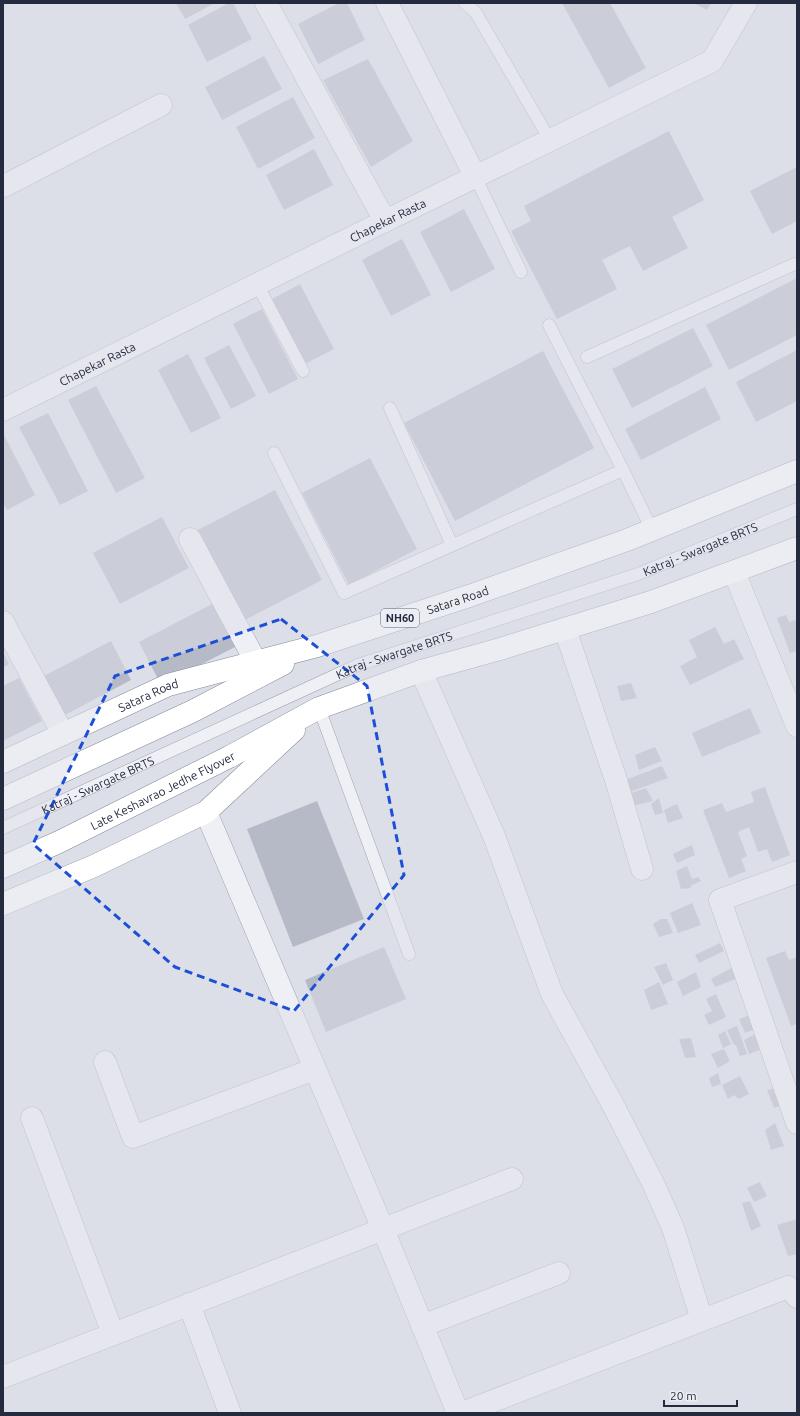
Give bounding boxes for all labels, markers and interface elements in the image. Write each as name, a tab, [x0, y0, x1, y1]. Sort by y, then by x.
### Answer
street label: Chapekar Rasta	[347, 196, 428, 244]
street label: Chapekar Rasta	[57, 339, 137, 388]
street label: Katraj - Swargate BRTS	[641, 519, 759, 578]
street label: Satara Road	[425, 583, 490, 616]
road number: NH60	[381, 609, 419, 627]
street label: Katraj - Swargate BRTS	[334, 628, 454, 681]
street label: Satara Road	[116, 676, 179, 714]
street label: Late Keshavrao Jedhe Flyover	[88, 748, 237, 832]
street label: Katraj - Swargate BRTS	[39, 753, 156, 816]
scale bar	[664, 1382, 737, 1408]
text: 20 m	[670, 1389, 697, 1402]

